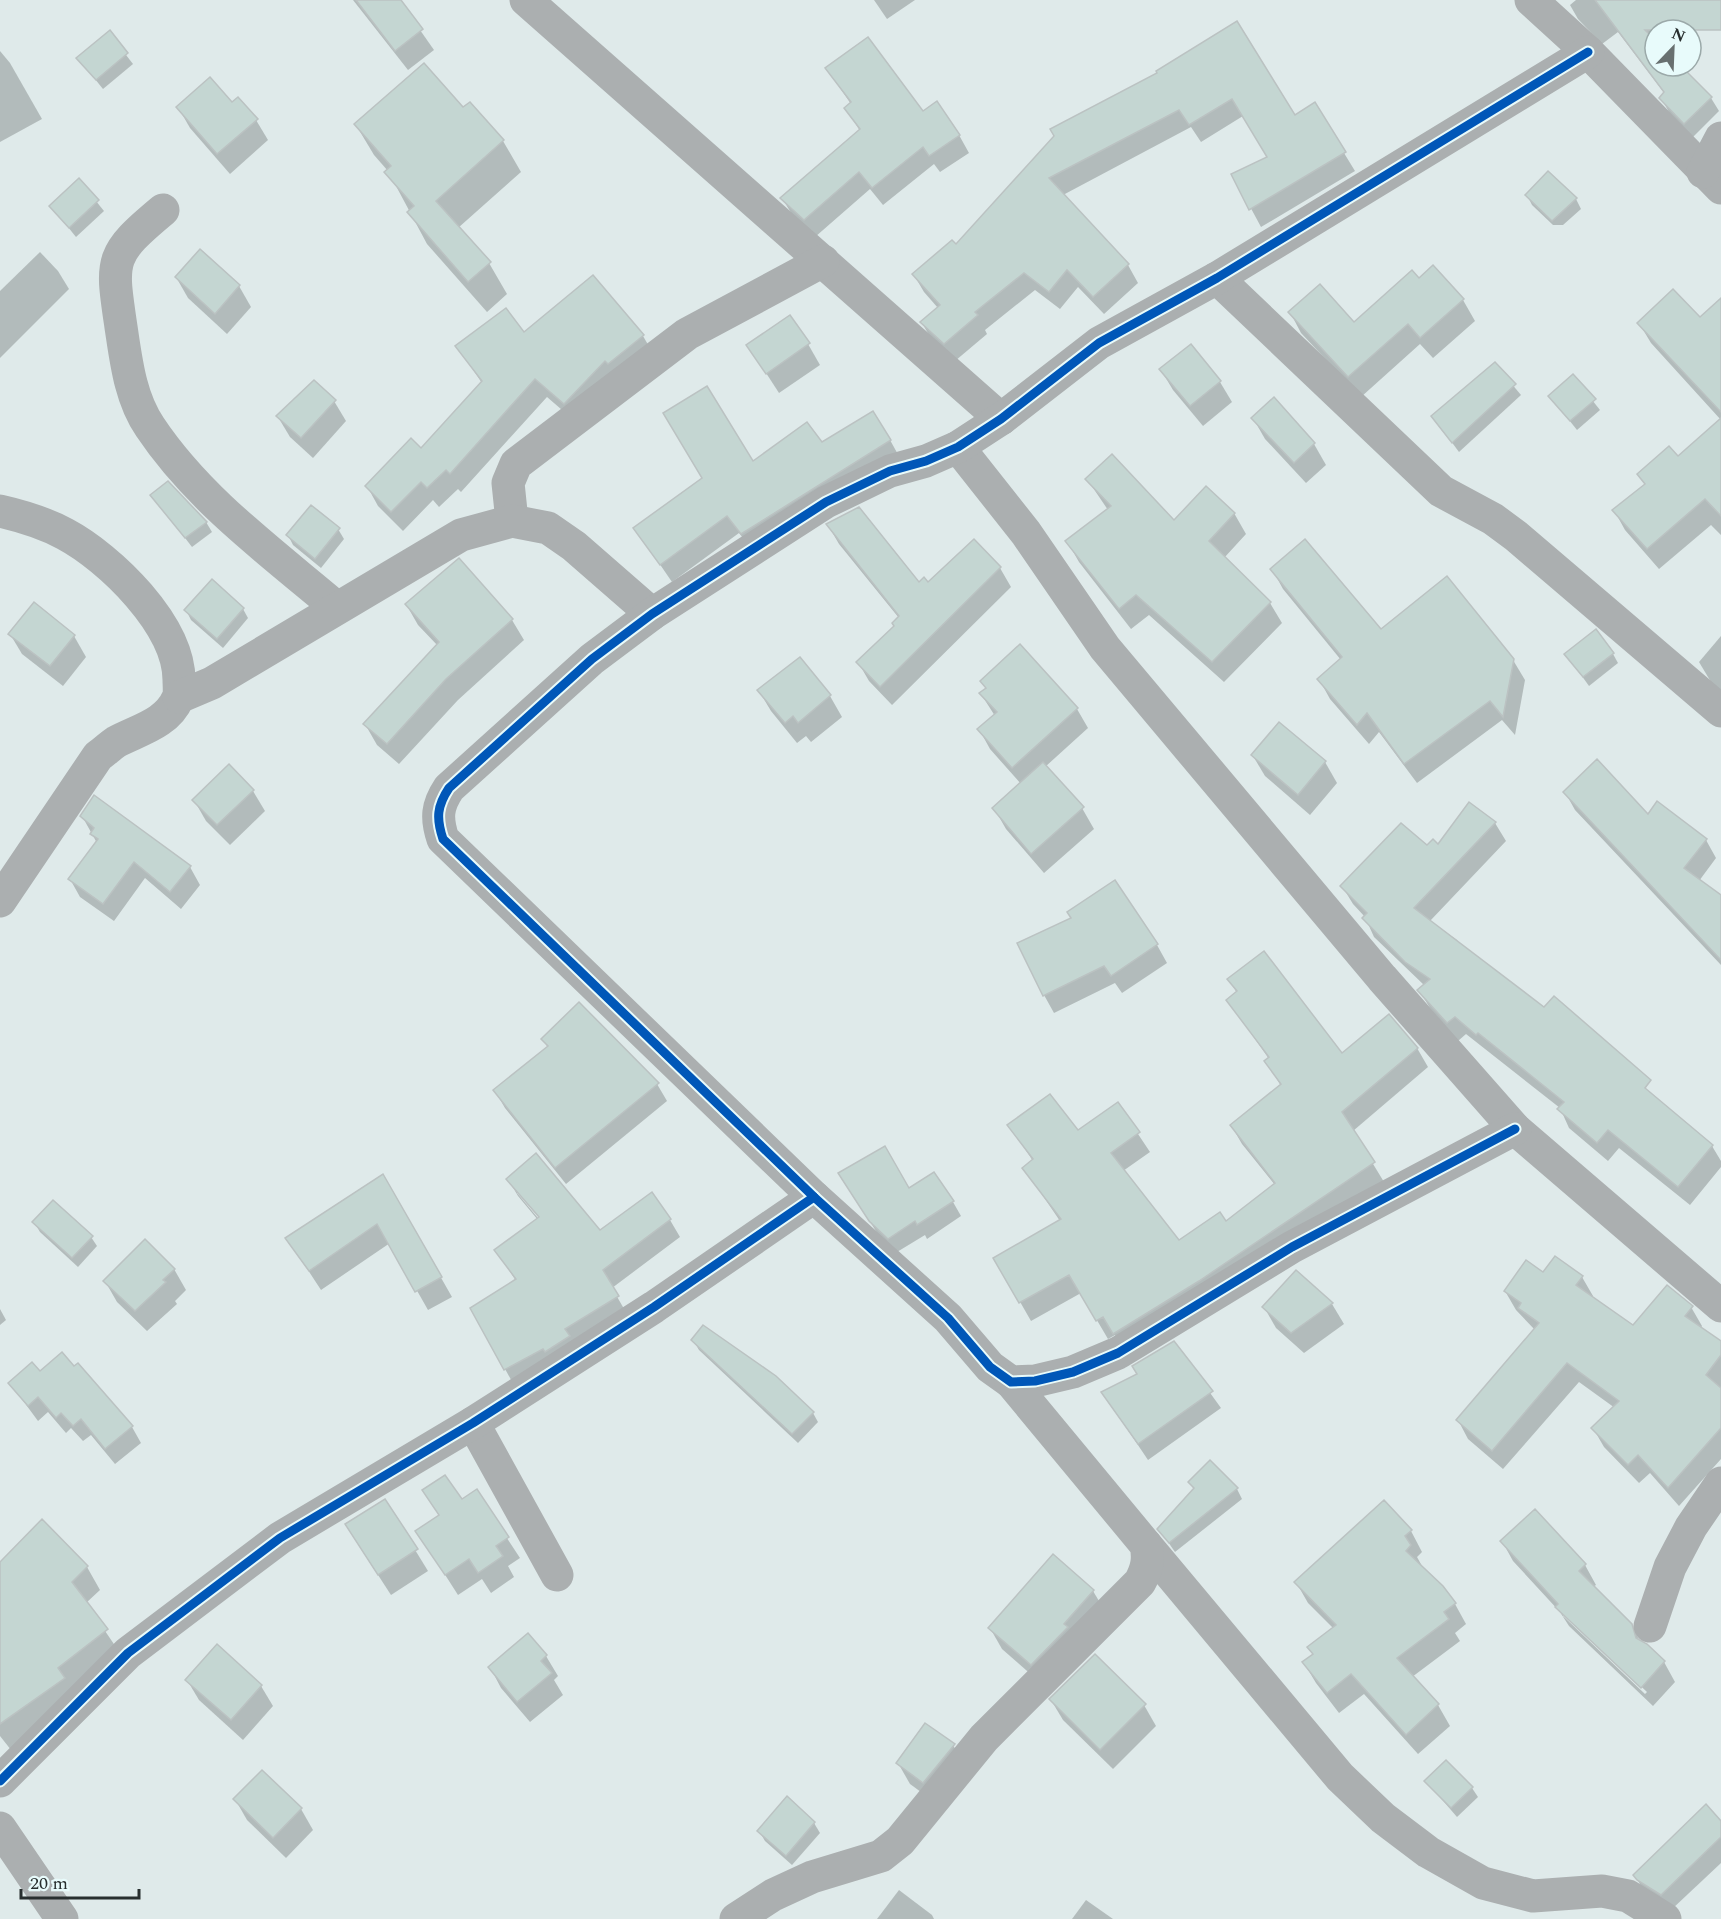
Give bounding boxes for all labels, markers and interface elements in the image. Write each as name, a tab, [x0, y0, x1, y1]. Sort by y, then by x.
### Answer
north arrow	[1643, 18, 1703, 78]
text: N	[1668, 22, 1689, 49]
scale bar	[21, 1862, 140, 1900]
text: 20 m	[30, 1870, 68, 1897]

